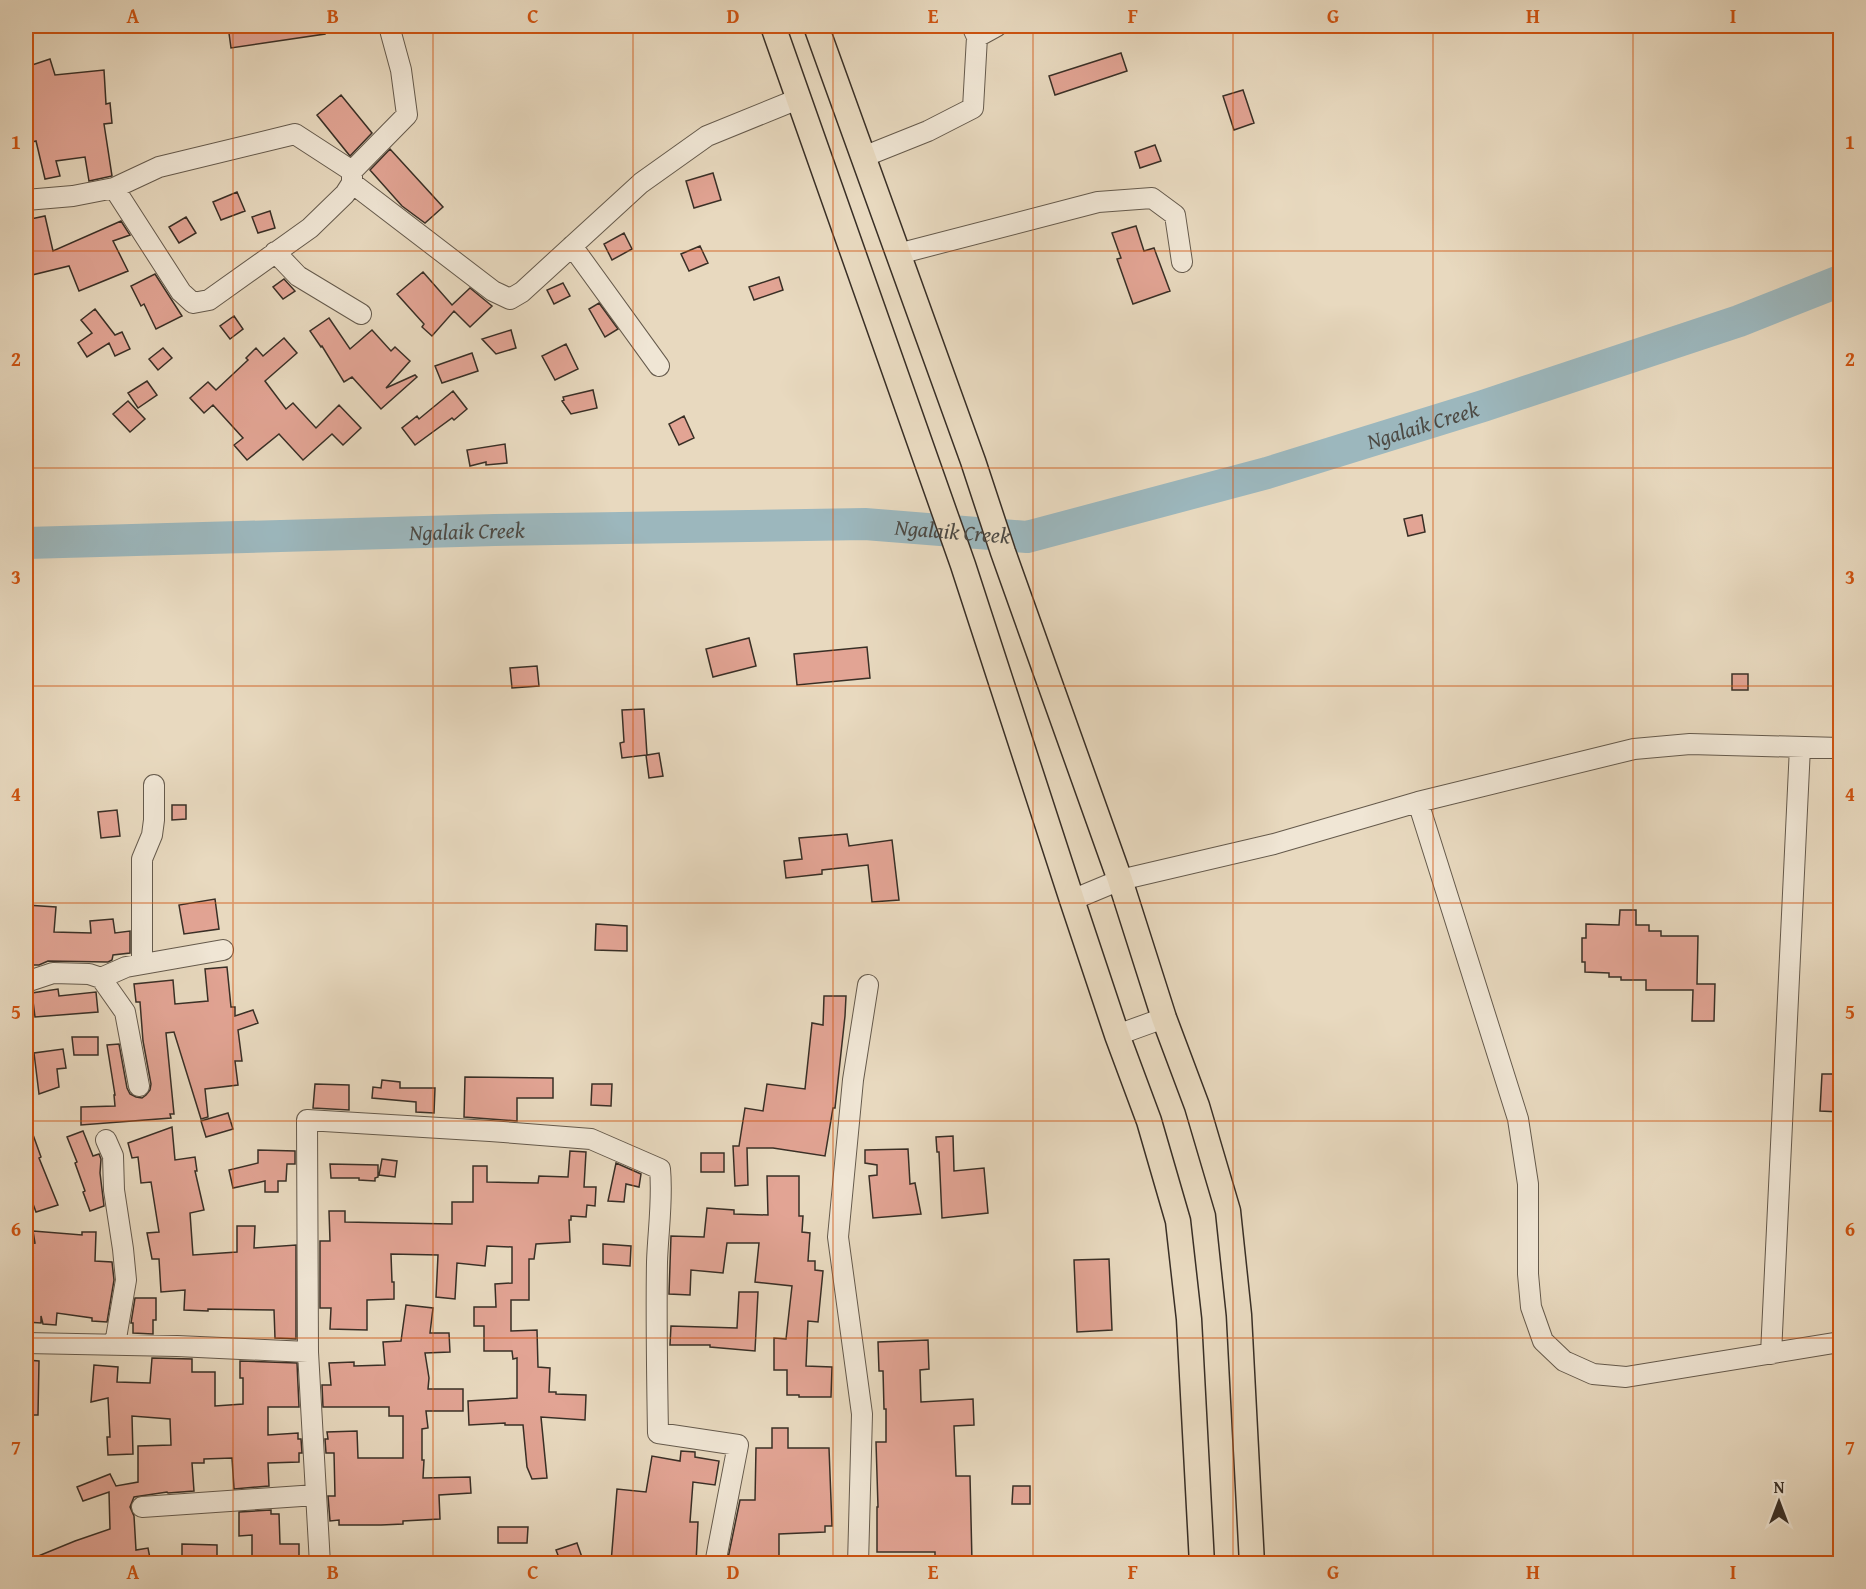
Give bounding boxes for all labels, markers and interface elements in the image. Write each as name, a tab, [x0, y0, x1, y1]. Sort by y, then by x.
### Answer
text: A	[127, 1, 140, 30]
text: B	[327, 1, 339, 30]
text: C	[527, 1, 539, 30]
text: D	[726, 1, 740, 30]
text: E	[928, 1, 939, 30]
text: F	[1128, 1, 1138, 30]
text: G	[1327, 1, 1339, 30]
text: H	[1526, 1, 1540, 30]
text: I	[1730, 1, 1736, 30]
text: 1	[11, 127, 21, 156]
text: 1	[1845, 127, 1855, 156]
text: 2	[11, 344, 21, 373]
text: 2	[1845, 344, 1855, 373]
water label: Ngalaik Creek	[1362, 392, 1483, 457]
water label: Ngalaik Creek	[893, 510, 1012, 552]
water label: Ngalaik Creek	[408, 514, 526, 548]
text: 3	[11, 562, 21, 591]
text: 3	[1845, 562, 1855, 591]
text: 4	[11, 779, 21, 808]
text: 4	[1845, 779, 1855, 808]
text: 5	[11, 997, 21, 1026]
text: 5	[1845, 997, 1855, 1026]
text: 6	[11, 1214, 21, 1243]
text: 6	[1845, 1214, 1855, 1243]
text: 7	[11, 1432, 21, 1461]
text: 7	[1845, 1432, 1855, 1461]
north arrow	[1749, 1472, 1809, 1532]
text: N	[1774, 1475, 1785, 1499]
text: A	[127, 1557, 140, 1586]
text: B	[327, 1557, 339, 1586]
text: C	[527, 1557, 539, 1586]
text: D	[726, 1557, 740, 1586]
text: E	[928, 1557, 939, 1586]
text: F	[1128, 1557, 1138, 1586]
text: G	[1327, 1557, 1339, 1586]
text: H	[1526, 1557, 1540, 1586]
text: I	[1730, 1557, 1736, 1586]

